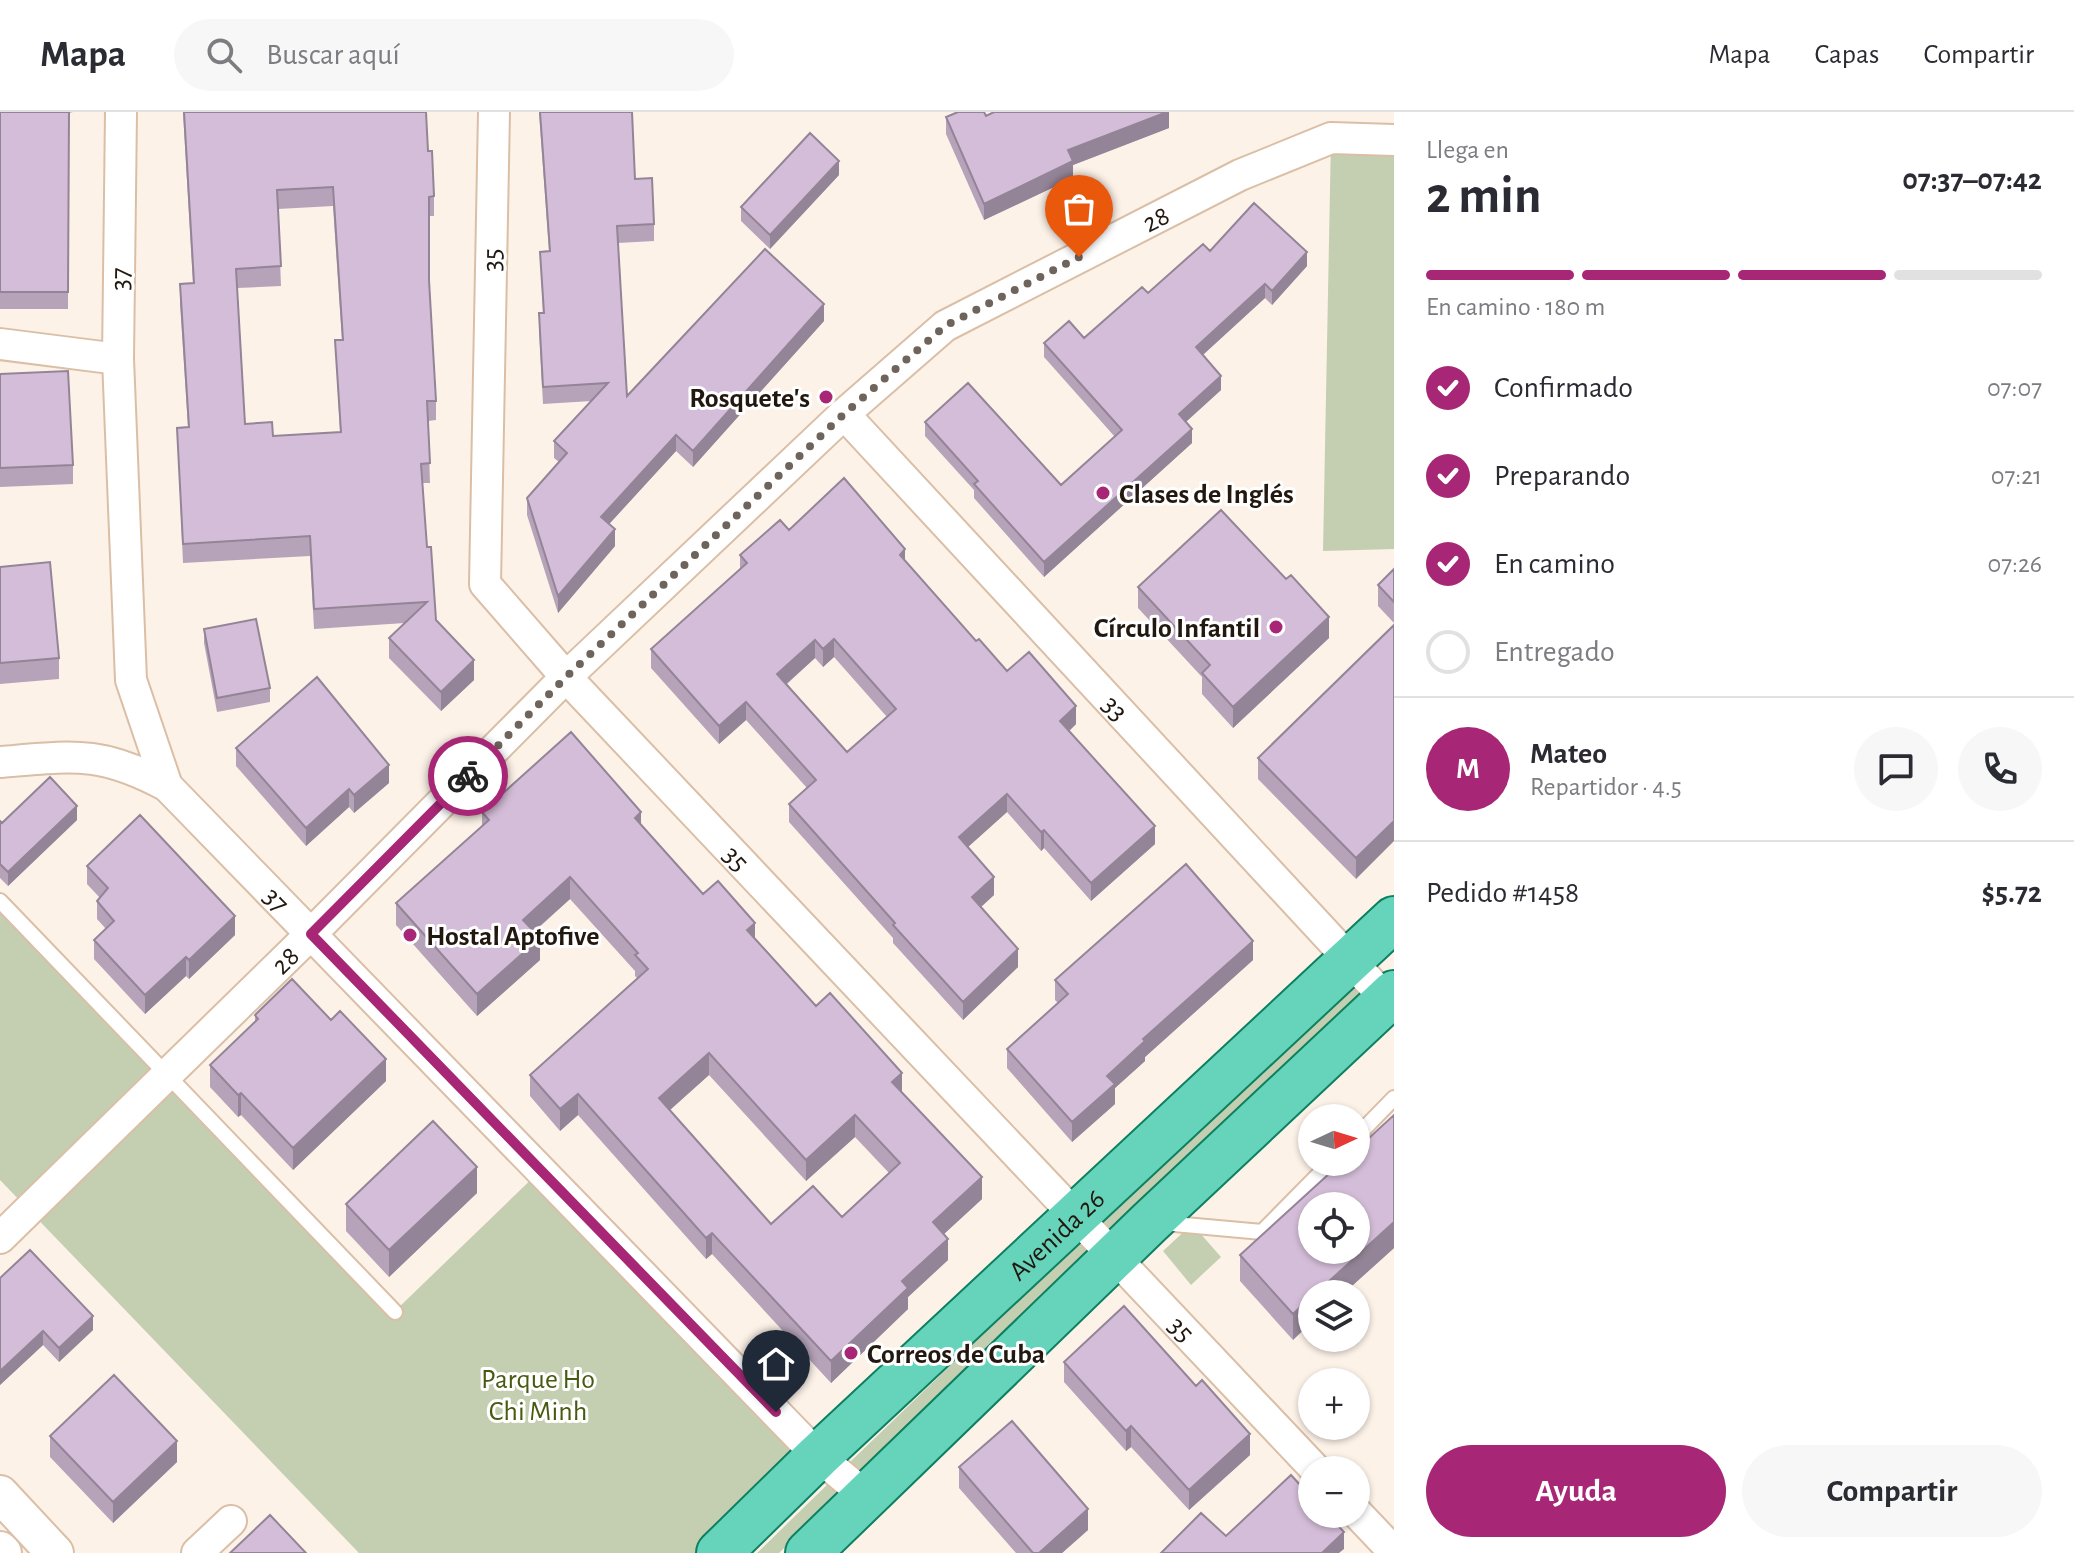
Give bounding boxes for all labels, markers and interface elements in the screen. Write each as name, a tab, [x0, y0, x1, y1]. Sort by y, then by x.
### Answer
search box	[174, 19, 734, 91]
icon: search	[202, 33, 246, 77]
text: Mapa	[40, 36, 126, 74]
text: Buscar aquí	[266, 40, 400, 70]
text: Mapa	[1708, 41, 1770, 69]
text: Capas	[1814, 41, 1879, 69]
text: Compartir	[1923, 41, 2034, 69]
text: Llega en	[1426, 137, 1509, 163]
text: 07:37–07:42	[1902, 165, 2042, 195]
text: 2 min	[1426, 170, 1541, 222]
pin	[1045, 175, 1113, 257]
icon: bag	[1057, 187, 1101, 231]
street label: 28	[1138, 202, 1174, 238]
street label: 35	[479, 248, 507, 272]
street label: 37	[107, 267, 135, 291]
text: En camino · 180 m	[1426, 294, 1605, 320]
icon: check	[1426, 366, 1470, 410]
text: Confirmado	[1494, 373, 1633, 403]
text: 07:07	[1987, 375, 2042, 401]
place label: Rosquete's	[689, 385, 810, 413]
marker: Rosquete's	[817, 388, 835, 406]
icon: check	[1426, 454, 1470, 498]
text: Preparando	[1494, 461, 1630, 491]
text: 07:21	[1991, 463, 2042, 489]
place label: Clases de Inglés	[1119, 481, 1294, 509]
marker: Clases de Inglés	[1094, 484, 1112, 502]
icon: check	[1426, 542, 1470, 586]
text: En camino	[1494, 549, 1615, 579]
text: 07:26	[1987, 551, 2042, 577]
place label: Círculo Infantil	[1094, 615, 1260, 643]
marker: Círculo Infantil	[1267, 618, 1285, 636]
text: Entregado	[1494, 637, 1615, 667]
street label: 33	[1096, 691, 1133, 727]
button: chat	[1854, 727, 1938, 811]
button: phone	[1958, 727, 2042, 811]
courier	[428, 736, 508, 816]
text: Mateo	[1530, 739, 1607, 769]
icon: bike	[446, 754, 490, 798]
text: M	[1456, 754, 1480, 784]
text: Repartidor · 4.5	[1530, 774, 1682, 800]
street label: 35	[717, 841, 754, 877]
text: Pedido #1458	[1426, 878, 1579, 908]
text: $5.72	[1982, 878, 2042, 908]
street label: 37	[257, 882, 294, 919]
place label: Hostal Aptofive	[426, 923, 599, 951]
marker: Hostal Aptofive	[401, 926, 419, 944]
street label: 28	[267, 942, 305, 980]
north arrow	[1298, 1104, 1370, 1176]
map controls	[1298, 1104, 1370, 1528]
street label: Avenida 26	[1004, 1185, 1111, 1286]
button: locate	[1298, 1192, 1370, 1264]
button: layers	[1298, 1280, 1370, 1352]
street label: 35	[1162, 1312, 1199, 1348]
pin	[742, 1330, 810, 1412]
place label: Correos de Cuba	[867, 1341, 1045, 1369]
icon: home	[754, 1342, 798, 1386]
marker: Correos de Cuba	[842, 1344, 860, 1362]
park label: Parque Ho Chi Minh	[481, 1366, 595, 1426]
button: +	[1298, 1368, 1370, 1440]
button: Ayuda	[1426, 1445, 1726, 1537]
button: Compartir	[1742, 1445, 2042, 1537]
button: −	[1298, 1456, 1370, 1528]

